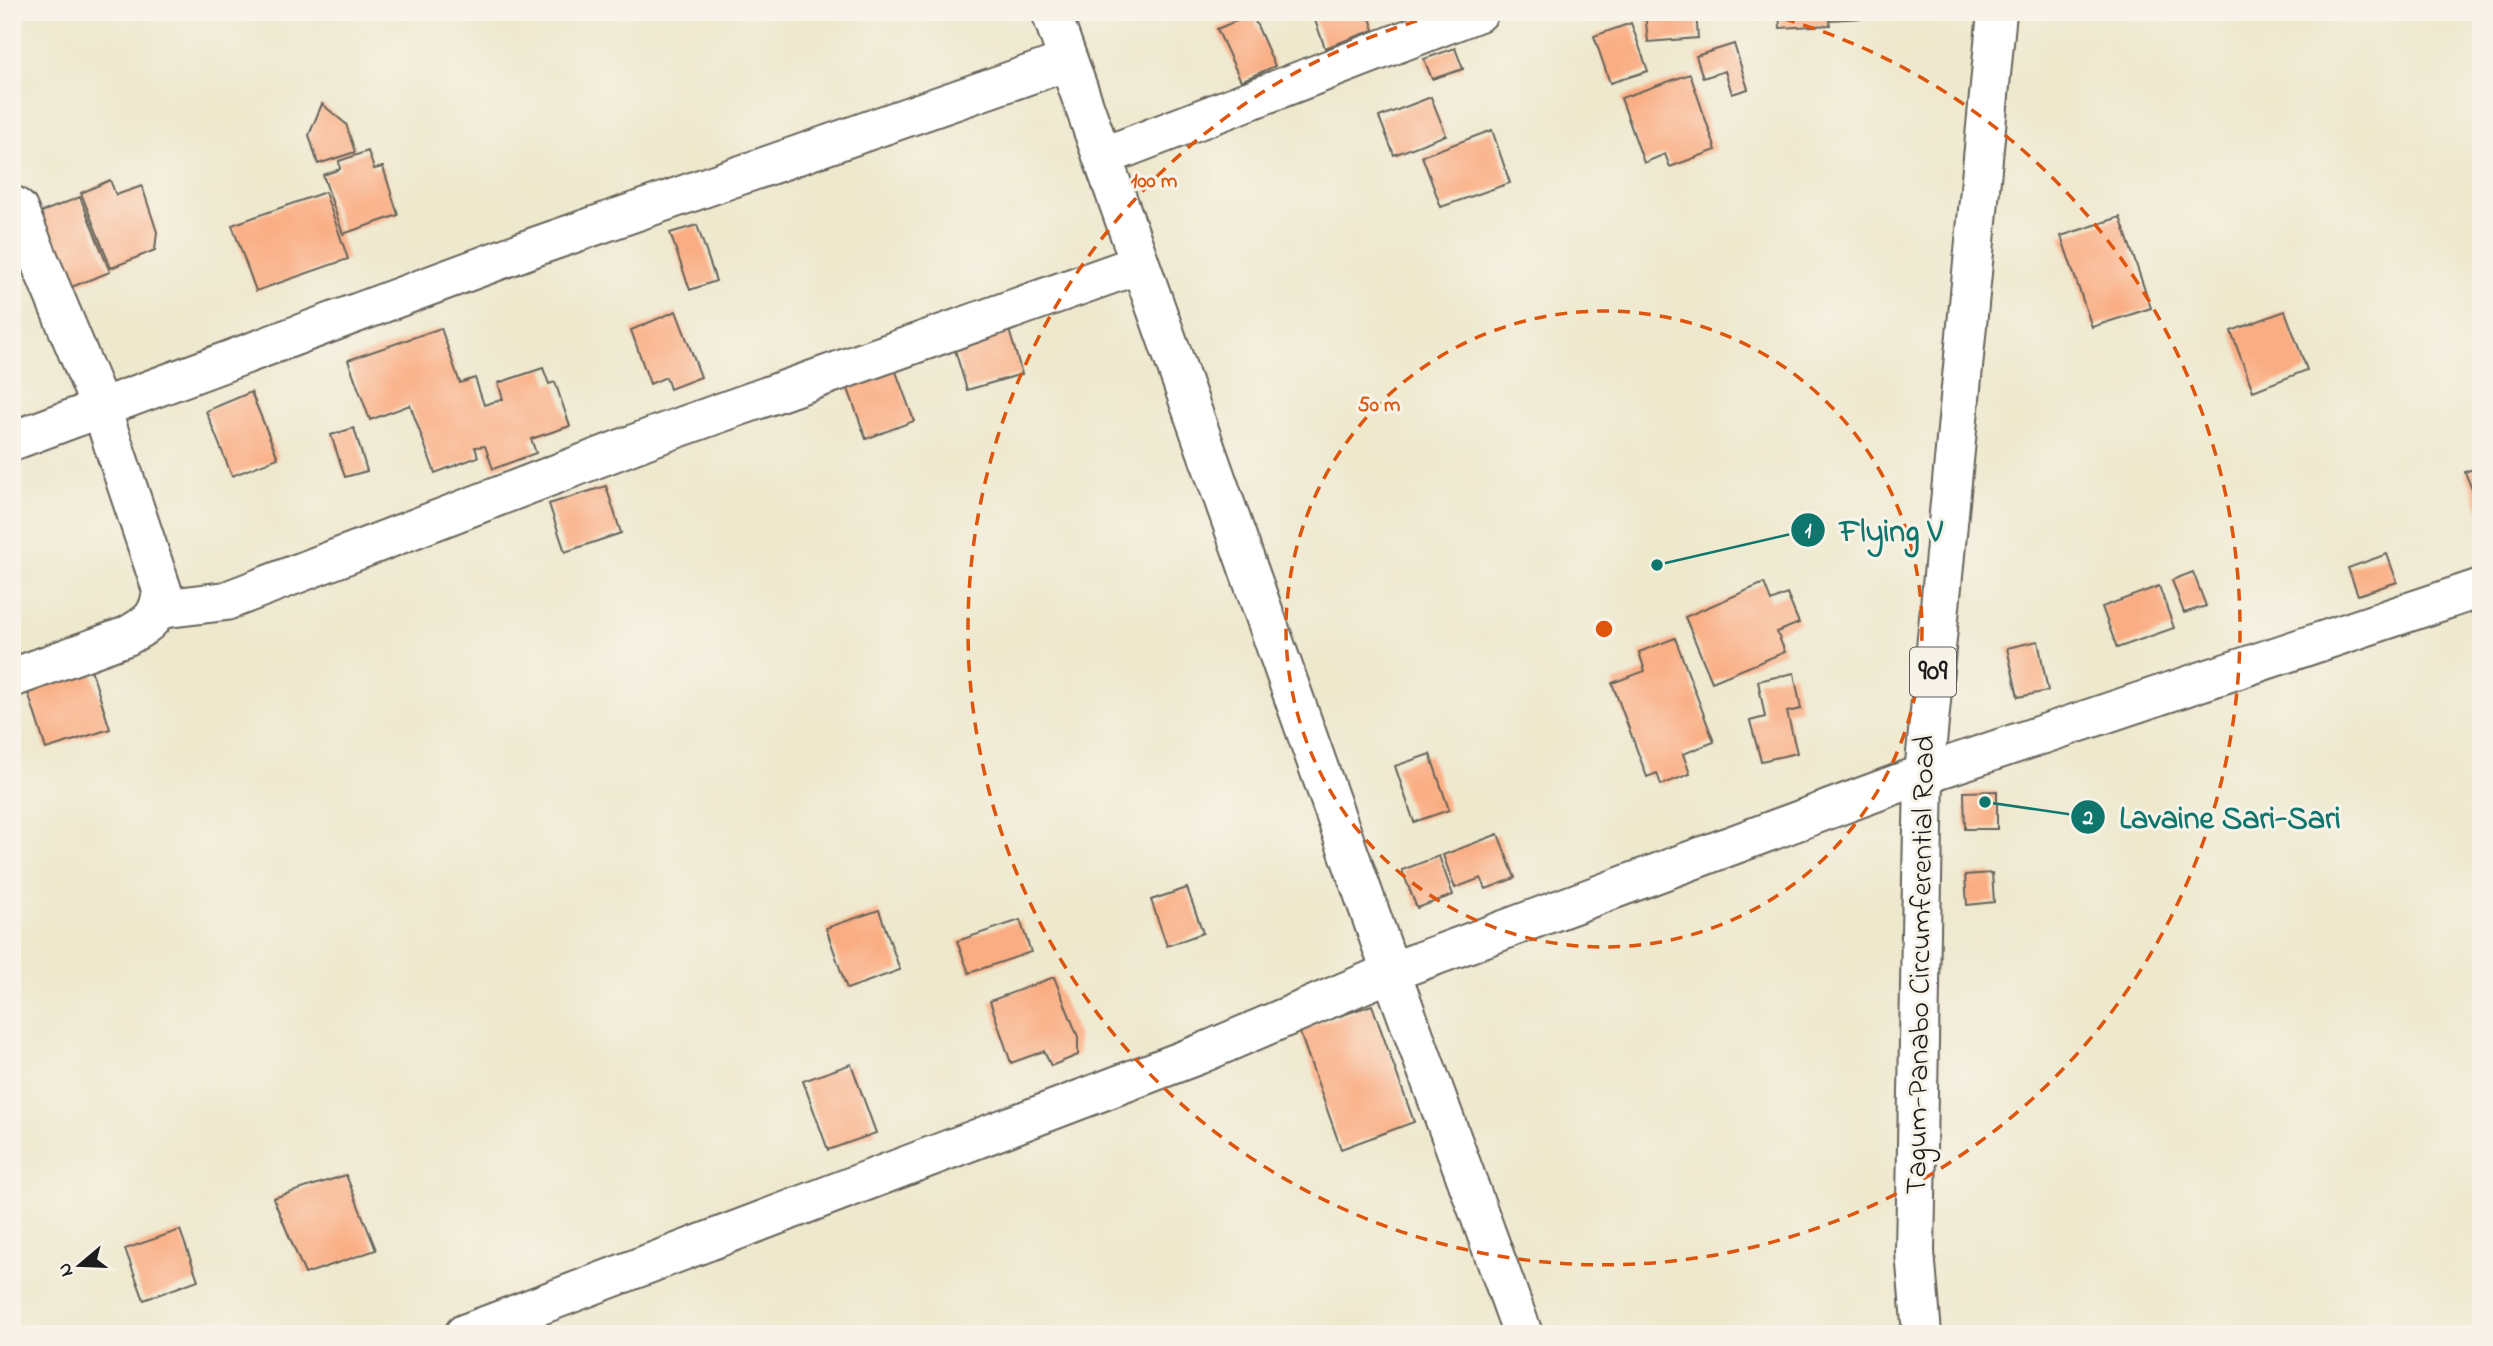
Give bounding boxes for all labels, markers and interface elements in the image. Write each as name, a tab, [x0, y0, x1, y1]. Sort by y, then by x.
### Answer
text: 100 m	[1131, 167, 1177, 197]
text: 50 m	[1358, 391, 1400, 421]
callout: Flying V	[1790, 503, 1956, 556]
text: Flying V	[1838, 510, 1943, 558]
text: 1	[1805, 517, 1812, 547]
centre of rings	[1592, 617, 1616, 641]
road number: 909	[1910, 648, 1956, 696]
street label: Tagum-Panabo Circumferential Road	[1896, 735, 1948, 1195]
callout: Lavaine Sari-Sari	[2070, 790, 2355, 843]
text: Lavaine Sari-Sari	[2119, 797, 2341, 844]
text: 2	[2082, 804, 2094, 834]
north arrow	[46, 1230, 116, 1300]
text: N	[51, 1259, 81, 1280]

